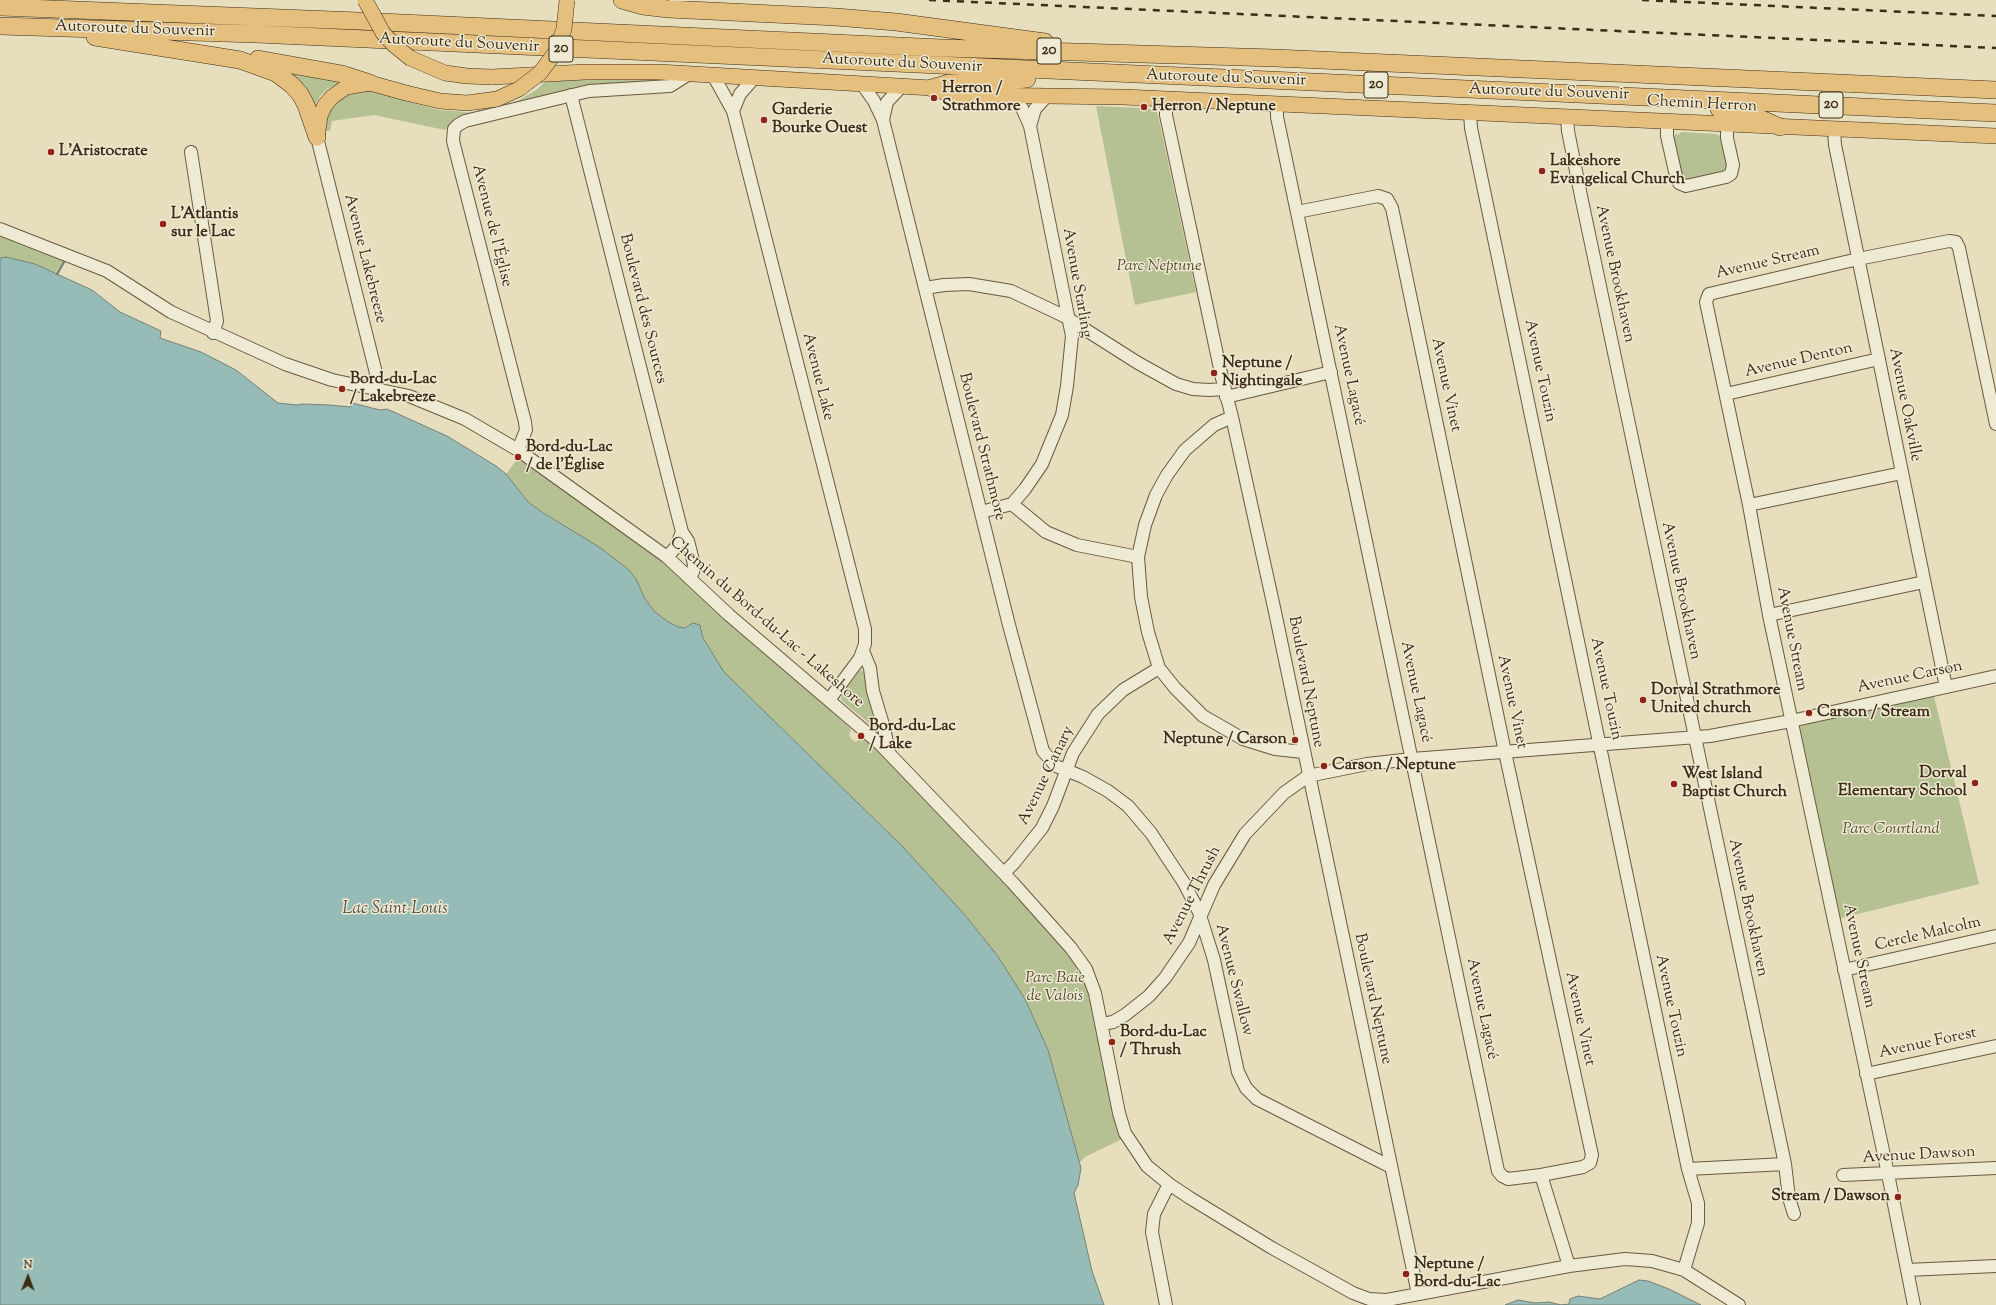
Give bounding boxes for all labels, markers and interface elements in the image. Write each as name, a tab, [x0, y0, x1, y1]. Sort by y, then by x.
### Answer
street label: Autoroute du Souvenir	[54, 18, 216, 42]
street label: Autoroute du Souvenir	[378, 30, 540, 58]
road number: 20	[549, 36, 573, 62]
road number: 20	[1037, 38, 1061, 64]
street label: Autoroute du Souvenir	[821, 50, 983, 78]
street label: Autoroute du Souvenir	[1145, 67, 1307, 91]
road number: 20	[1364, 72, 1388, 98]
place label: Herron / Strathmore	[942, 79, 1020, 117]
street label: Autoroute du Souvenir	[1468, 81, 1630, 105]
road number: 20	[1819, 92, 1843, 118]
marker: Herron / Strathmore	[929, 93, 939, 103]
street label: Chemin Herron	[1646, 93, 1758, 117]
place label: Herron / Neptune	[1152, 97, 1276, 117]
place label: Garderie Bourke Ouest	[772, 101, 867, 139]
marker: Herron / Neptune	[1139, 102, 1149, 112]
marker: Garderie Bourke Ouest	[759, 115, 769, 125]
place label: L'Aristocrate	[59, 142, 148, 162]
marker: L'Aristocrate	[46, 147, 56, 157]
place label: Lakeshore Evangelical Church	[1550, 152, 1685, 190]
street label: Avenue de l'Église	[467, 163, 515, 289]
marker: Lakeshore Evangelical Church	[1537, 166, 1547, 176]
street label: Avenue Lakebreeze	[339, 192, 389, 326]
street label: Avenue Brookhaven	[1590, 203, 1638, 345]
place label: L'Atlantis sur le Lac	[171, 205, 238, 243]
marker: L'Atlantis sur le Lac	[158, 219, 168, 229]
street label: Avenue Starling	[1057, 227, 1095, 339]
street label: Boulevard des Sources	[614, 232, 670, 386]
street label: Avenue Stream	[1714, 242, 1822, 284]
park label: Parc Neptune	[1117, 257, 1201, 277]
street label: Avenue Touzin	[1519, 318, 1559, 424]
street label: Avenue Lagacé	[1328, 322, 1368, 428]
street label: Avenue Lake	[797, 331, 837, 423]
street label: Avenue Vinet	[1426, 336, 1464, 434]
street label: Avenue Denton	[1743, 339, 1855, 383]
street label: Avenue Oakville	[1884, 347, 1924, 463]
place label: Neptune / Nightingale	[1222, 354, 1302, 392]
marker: Neptune / Nightingale	[1209, 368, 1219, 378]
place label: Bord-du-Lac / Lakebreeze	[350, 370, 437, 408]
street label: Boulevard Strathmore	[953, 371, 1009, 523]
marker: Bord-du-Lac / Lakebreeze	[337, 384, 347, 394]
place label: Bord-du-Lac / de l'Église	[526, 438, 613, 476]
marker: Bord-du-Lac / de l'Église	[513, 452, 523, 462]
street label: Avenue Brookhaven	[1656, 520, 1704, 662]
street label: Chemin du Bord-du-Lac - Lakeshore	[665, 533, 867, 713]
street label: Avenue Stream	[1771, 585, 1811, 693]
street label: Boulevard Neptune	[1283, 615, 1327, 749]
street label: Avenue Touzin	[1585, 636, 1625, 742]
street label: Avenue Lagacé	[1395, 639, 1435, 745]
street label: Avenue Vinet	[1492, 653, 1530, 751]
street label: Avenue Carson	[1856, 657, 1964, 699]
place label: Dorval Strathmore United church	[1651, 681, 1780, 719]
marker: Dorval Strathmore United church	[1638, 695, 1648, 705]
place label: Carson / Stream	[1817, 703, 1930, 723]
marker: Carson / Stream	[1804, 708, 1814, 718]
place label: Bord-du-Lac / Lake	[869, 717, 956, 755]
street label: Avenue Canary	[1015, 723, 1079, 829]
place label: Neptune / Carson	[1163, 730, 1287, 750]
marker: Bord-du-Lac / Lake	[856, 731, 866, 741]
marker: Neptune / Carson	[1290, 735, 1300, 745]
place label: Carson / Neptune	[1332, 756, 1456, 776]
marker: Carson / Neptune	[1319, 761, 1329, 771]
place label: Dorval Elementary School	[1838, 764, 1967, 802]
place label: West Island Baptist Church	[1682, 765, 1787, 803]
marker: Dorval Elementary School	[1970, 778, 1980, 788]
marker: West Island Baptist Church	[1669, 779, 1679, 789]
park label: Parc Courtland	[1842, 820, 1940, 840]
street label: Avenue Brookhaven	[1723, 837, 1771, 979]
street label: Avenue Thrush	[1160, 843, 1226, 949]
water label: Lac Saint-Louis	[342, 900, 448, 920]
street label: Avenue Stream	[1838, 902, 1878, 1010]
street label: Cercle Malcolm	[1873, 913, 1983, 957]
street label: Avenue Swallow	[1210, 922, 1256, 1038]
street label: Boulevard Neptune	[1349, 932, 1395, 1066]
street label: Avenue Touzin	[1650, 953, 1690, 1059]
street label: Avenue Lagacé	[1461, 956, 1501, 1062]
park label: Parc Baie de Valois	[1025, 969, 1085, 1007]
street label: Avenue Vinet	[1560, 970, 1598, 1068]
place label: Bord-du-Lac / Thrush	[1120, 1023, 1207, 1061]
street label: Avenue Forest	[1877, 1024, 1979, 1064]
marker: Bord-du-Lac / Thrush	[1107, 1037, 1117, 1047]
street label: Avenue Dawson	[1862, 1143, 1976, 1169]
place label: Stream / Dawson	[1771, 1187, 1890, 1207]
marker: Stream / Dawson	[1893, 1192, 1903, 1202]
place label: Neptune / Bord-du-Lac	[1414, 1255, 1501, 1293]
north arrow	[8, 1257, 48, 1297]
text: N	[24, 1257, 33, 1273]
marker: Neptune / Bord-du-Lac	[1401, 1269, 1411, 1279]

